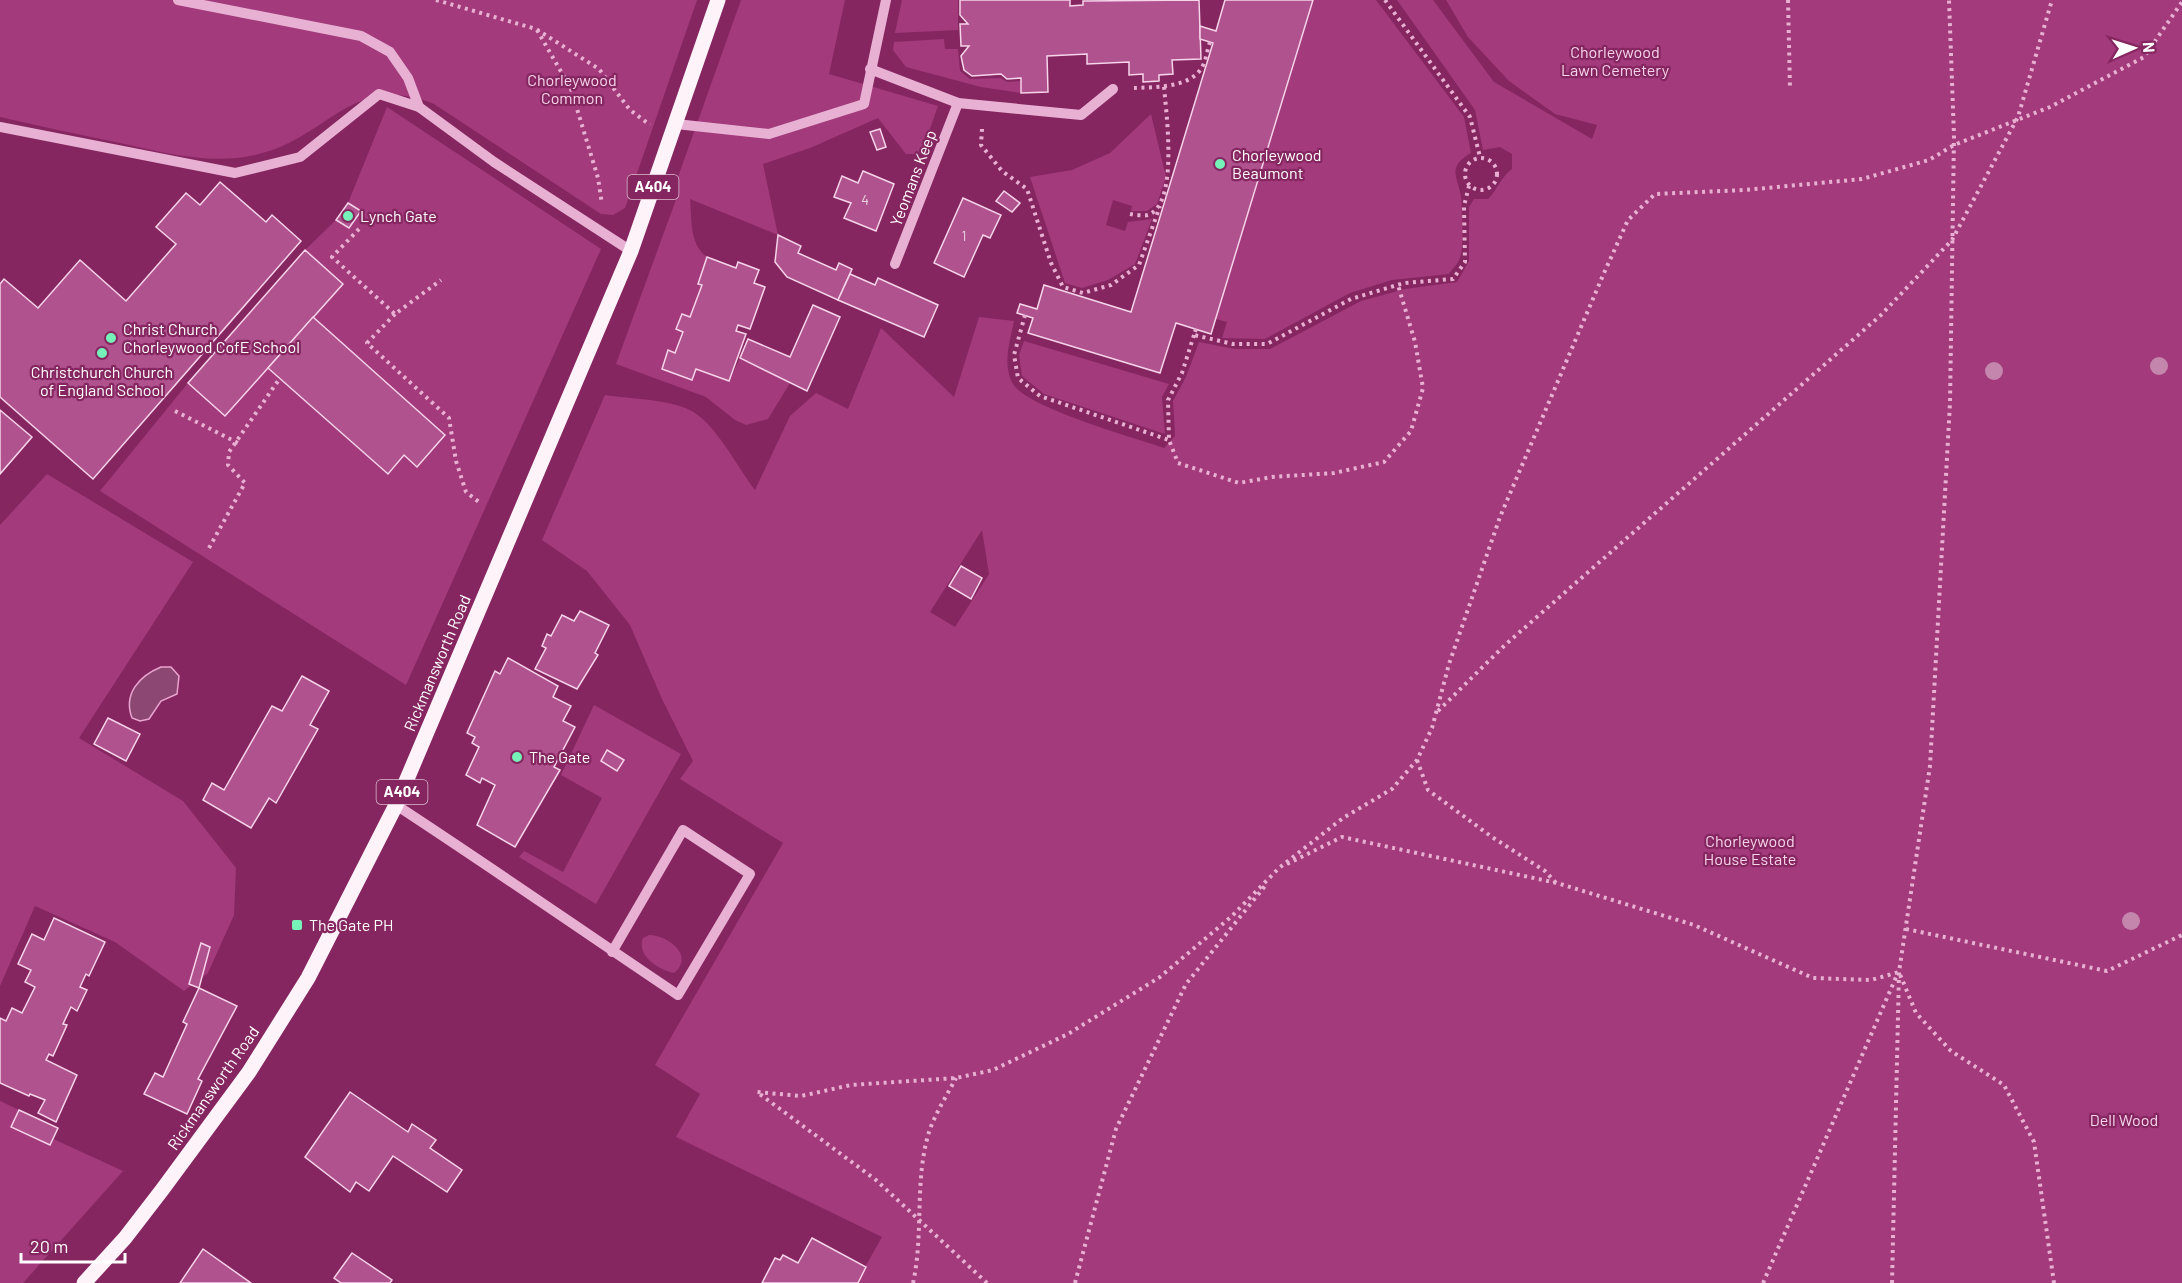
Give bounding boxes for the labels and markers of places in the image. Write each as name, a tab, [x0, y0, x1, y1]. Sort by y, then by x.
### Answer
place label: Chorleywood Beaumont	[1232, 145, 1322, 182]
marker: Chorleywood Beaumont	[1213, 157, 1227, 171]
place label: Lynch Gate	[360, 206, 437, 225]
marker: Lynch Gate	[341, 209, 355, 223]
place label: Christ Church Chorleywood CofE School	[123, 319, 300, 356]
marker: Christ Church Chorleywood CofE School	[104, 331, 118, 345]
marker: Christchurch Church of England School	[95, 346, 109, 360]
place label: Christchurch Church of England School	[31, 362, 173, 399]
place label: The Gate	[529, 747, 590, 766]
marker: The Gate	[510, 750, 524, 764]
place label: The Gate PH	[309, 915, 393, 934]
marker: The Gate PH	[290, 918, 304, 932]

